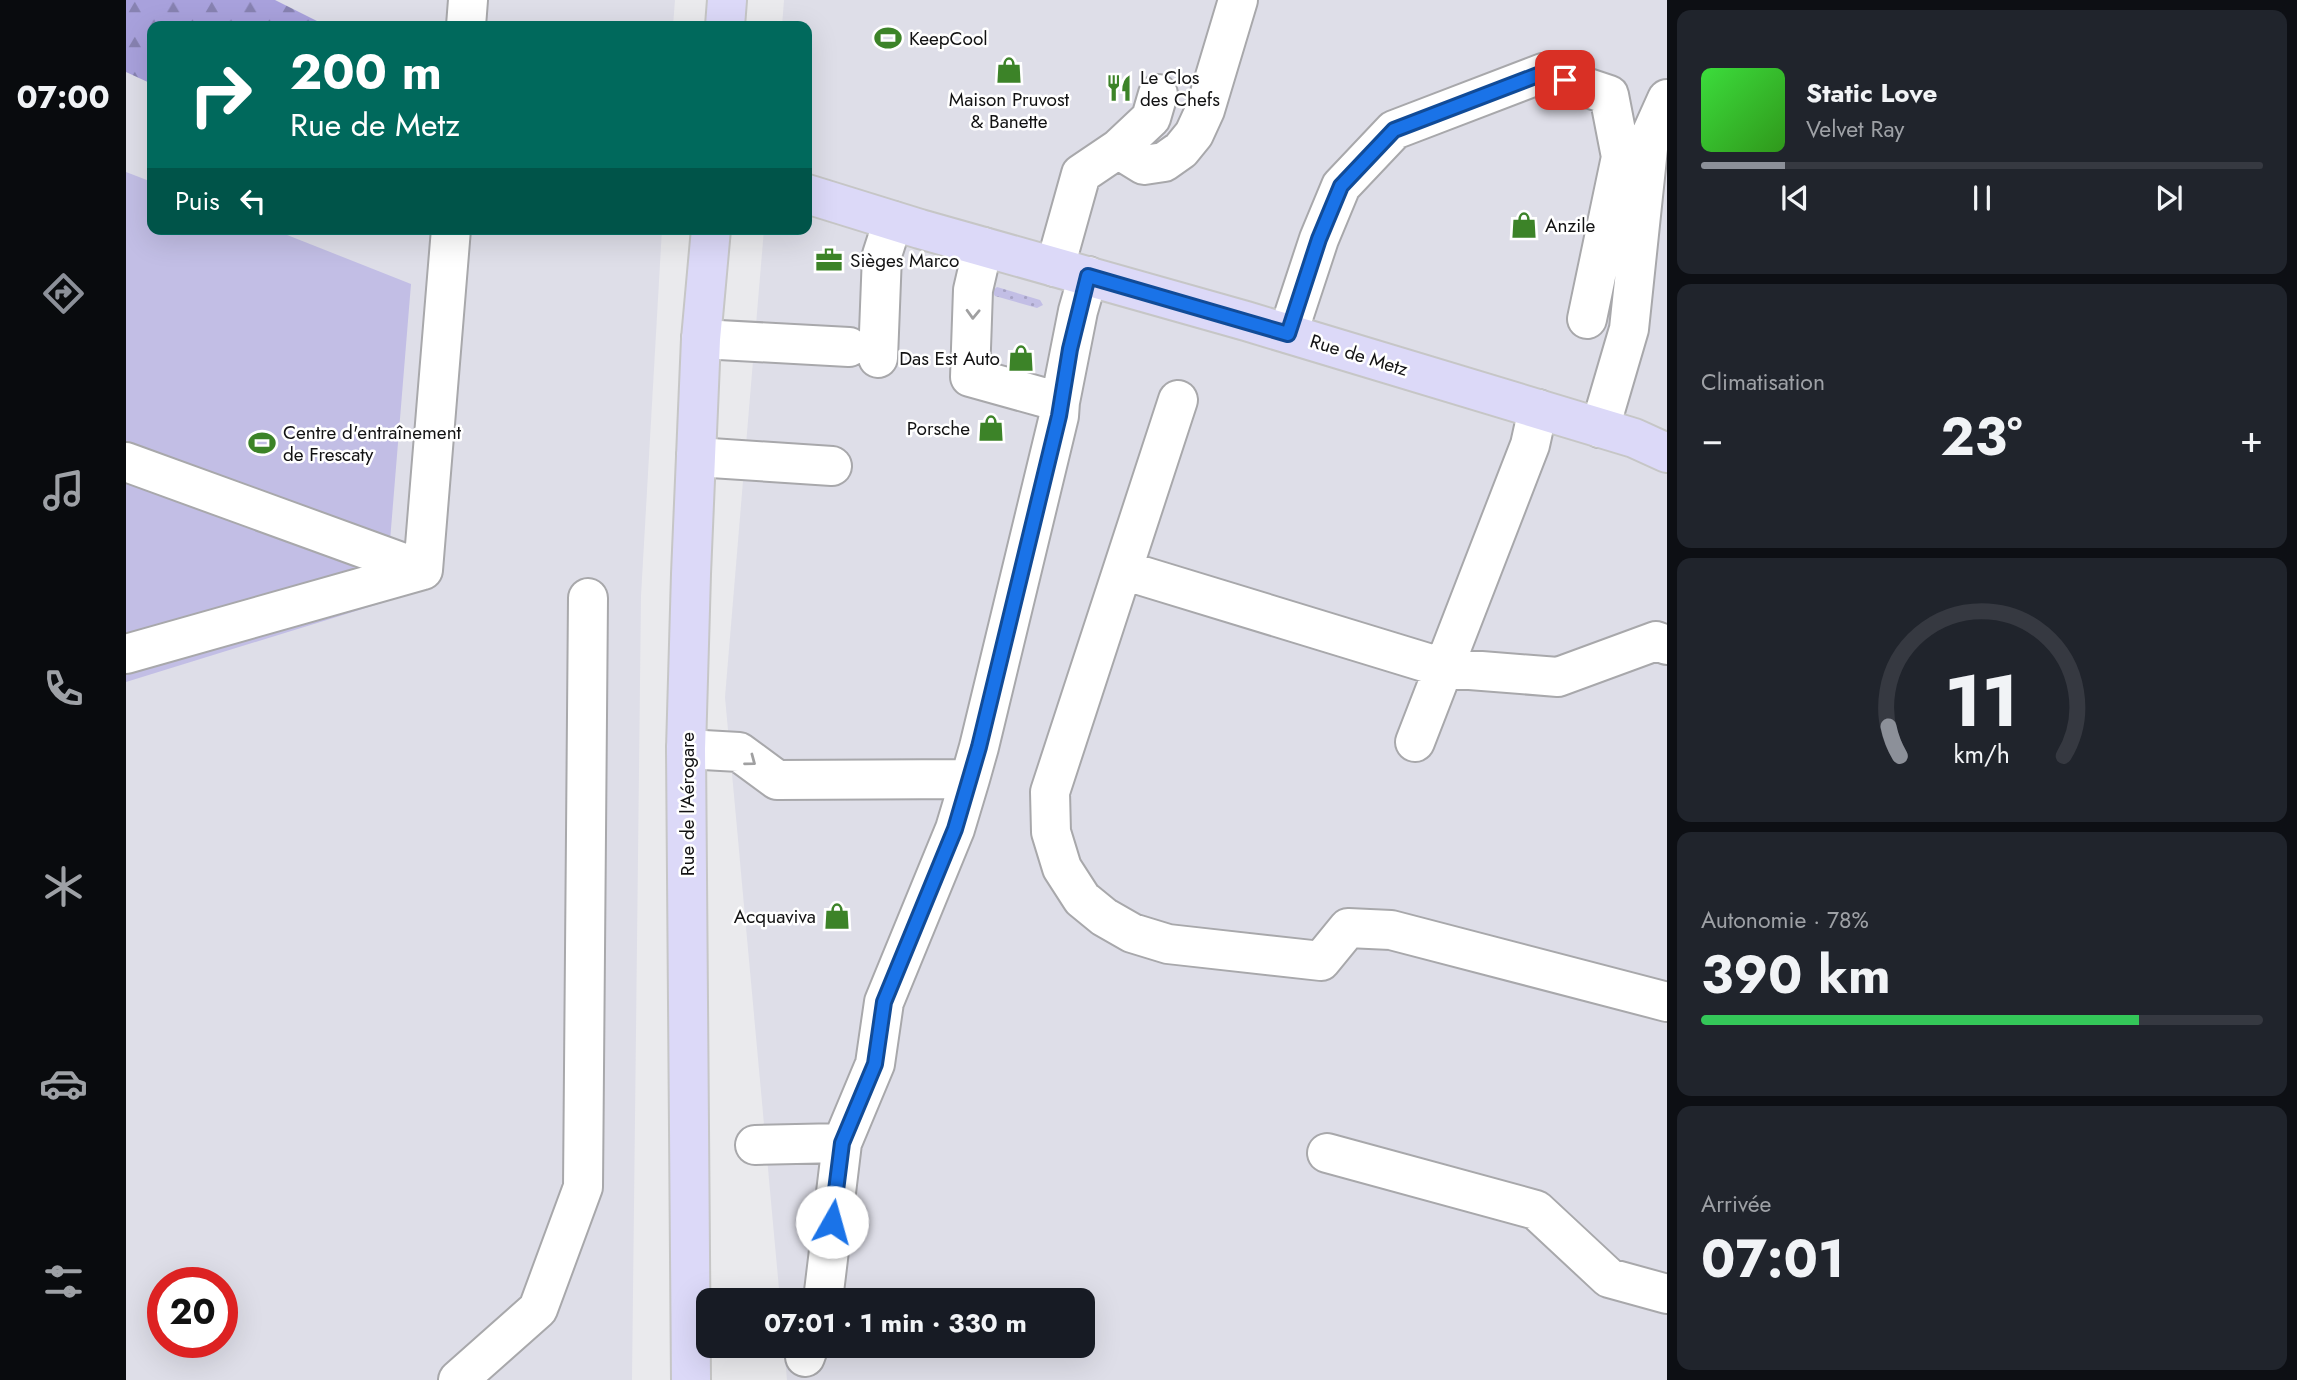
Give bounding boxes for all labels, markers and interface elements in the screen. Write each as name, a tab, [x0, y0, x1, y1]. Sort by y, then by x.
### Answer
sports icon: KeepCool	[873, 23, 903, 53]
place label: KeepCool	[909, 25, 988, 52]
text: 200 m	[290, 37, 442, 107]
icon: right	[175, 49, 266, 140]
pin	[1535, 50, 1595, 110]
shop icon: Maison Pruvost & Banette	[994, 55, 1024, 85]
icon: arrive	[1546, 61, 1584, 99]
place label: Le Clos des Chefs	[1140, 64, 1220, 113]
restaurant icon: Le Clos des Chefs	[1104, 73, 1134, 103]
text: 07:00	[16, 74, 110, 120]
text: Static Love	[1806, 74, 1938, 112]
place label: Maison Pruvost & Banette	[949, 86, 1070, 135]
text: Rue de Metz	[290, 102, 460, 148]
text: Velvet Ray	[1806, 112, 1904, 146]
icon: previous	[1776, 179, 1814, 217]
icon: pause	[1963, 179, 2001, 217]
icon: next	[2150, 179, 2188, 217]
text: Puis	[175, 182, 220, 220]
icon: left	[234, 182, 272, 220]
shop icon: Anzile	[1509, 210, 1539, 240]
place label: Anzile	[1545, 212, 1596, 239]
office icon: Sièges Marco	[814, 245, 844, 275]
place label: Sièges Marco	[850, 247, 959, 274]
icon: directions	[39, 269, 88, 318]
one-way arrow	[965, 309, 980, 320]
street label: Rue de Metz	[1307, 327, 1411, 383]
shop icon: Das Est Auto	[1006, 343, 1036, 373]
place label: Das Est Auto	[899, 345, 1000, 372]
text: Climatisation	[1701, 365, 1825, 399]
text: 23°	[1941, 399, 2022, 475]
text: −	[1701, 411, 1723, 466]
text: +	[2240, 411, 2263, 466]
shop icon: Porsche	[976, 413, 1006, 443]
place label: Porsche	[907, 415, 970, 442]
place label: Centre d'entraînement de Frescaty	[283, 419, 462, 468]
sports icon: Centre d'entraînement de Frescaty	[247, 428, 277, 458]
icon: music	[39, 466, 88, 515]
text: 11	[1945, 648, 2019, 753]
icon: phone	[39, 664, 88, 713]
street label: Rue de l'Aérogare	[674, 732, 701, 876]
text: km/h	[1954, 736, 2010, 772]
one-way arrow	[743, 753, 756, 765]
icon: climate	[39, 862, 88, 911]
shop icon: Acquaviva	[822, 901, 852, 931]
place label: Acquaviva	[734, 903, 816, 930]
text: Autonomie · 78%	[1701, 903, 1869, 937]
text: 390 km	[1701, 937, 1891, 1013]
icon: car	[39, 1059, 88, 1108]
position arrow	[795, 1185, 869, 1259]
text: Arrivée	[1701, 1187, 1771, 1221]
text: 07:01	[1701, 1221, 1844, 1297]
icon: filters	[39, 1257, 88, 1306]
speed limit sign: 20	[147, 1267, 238, 1358]
text: 07:01 · 1 min · 330 m	[764, 1304, 1027, 1342]

